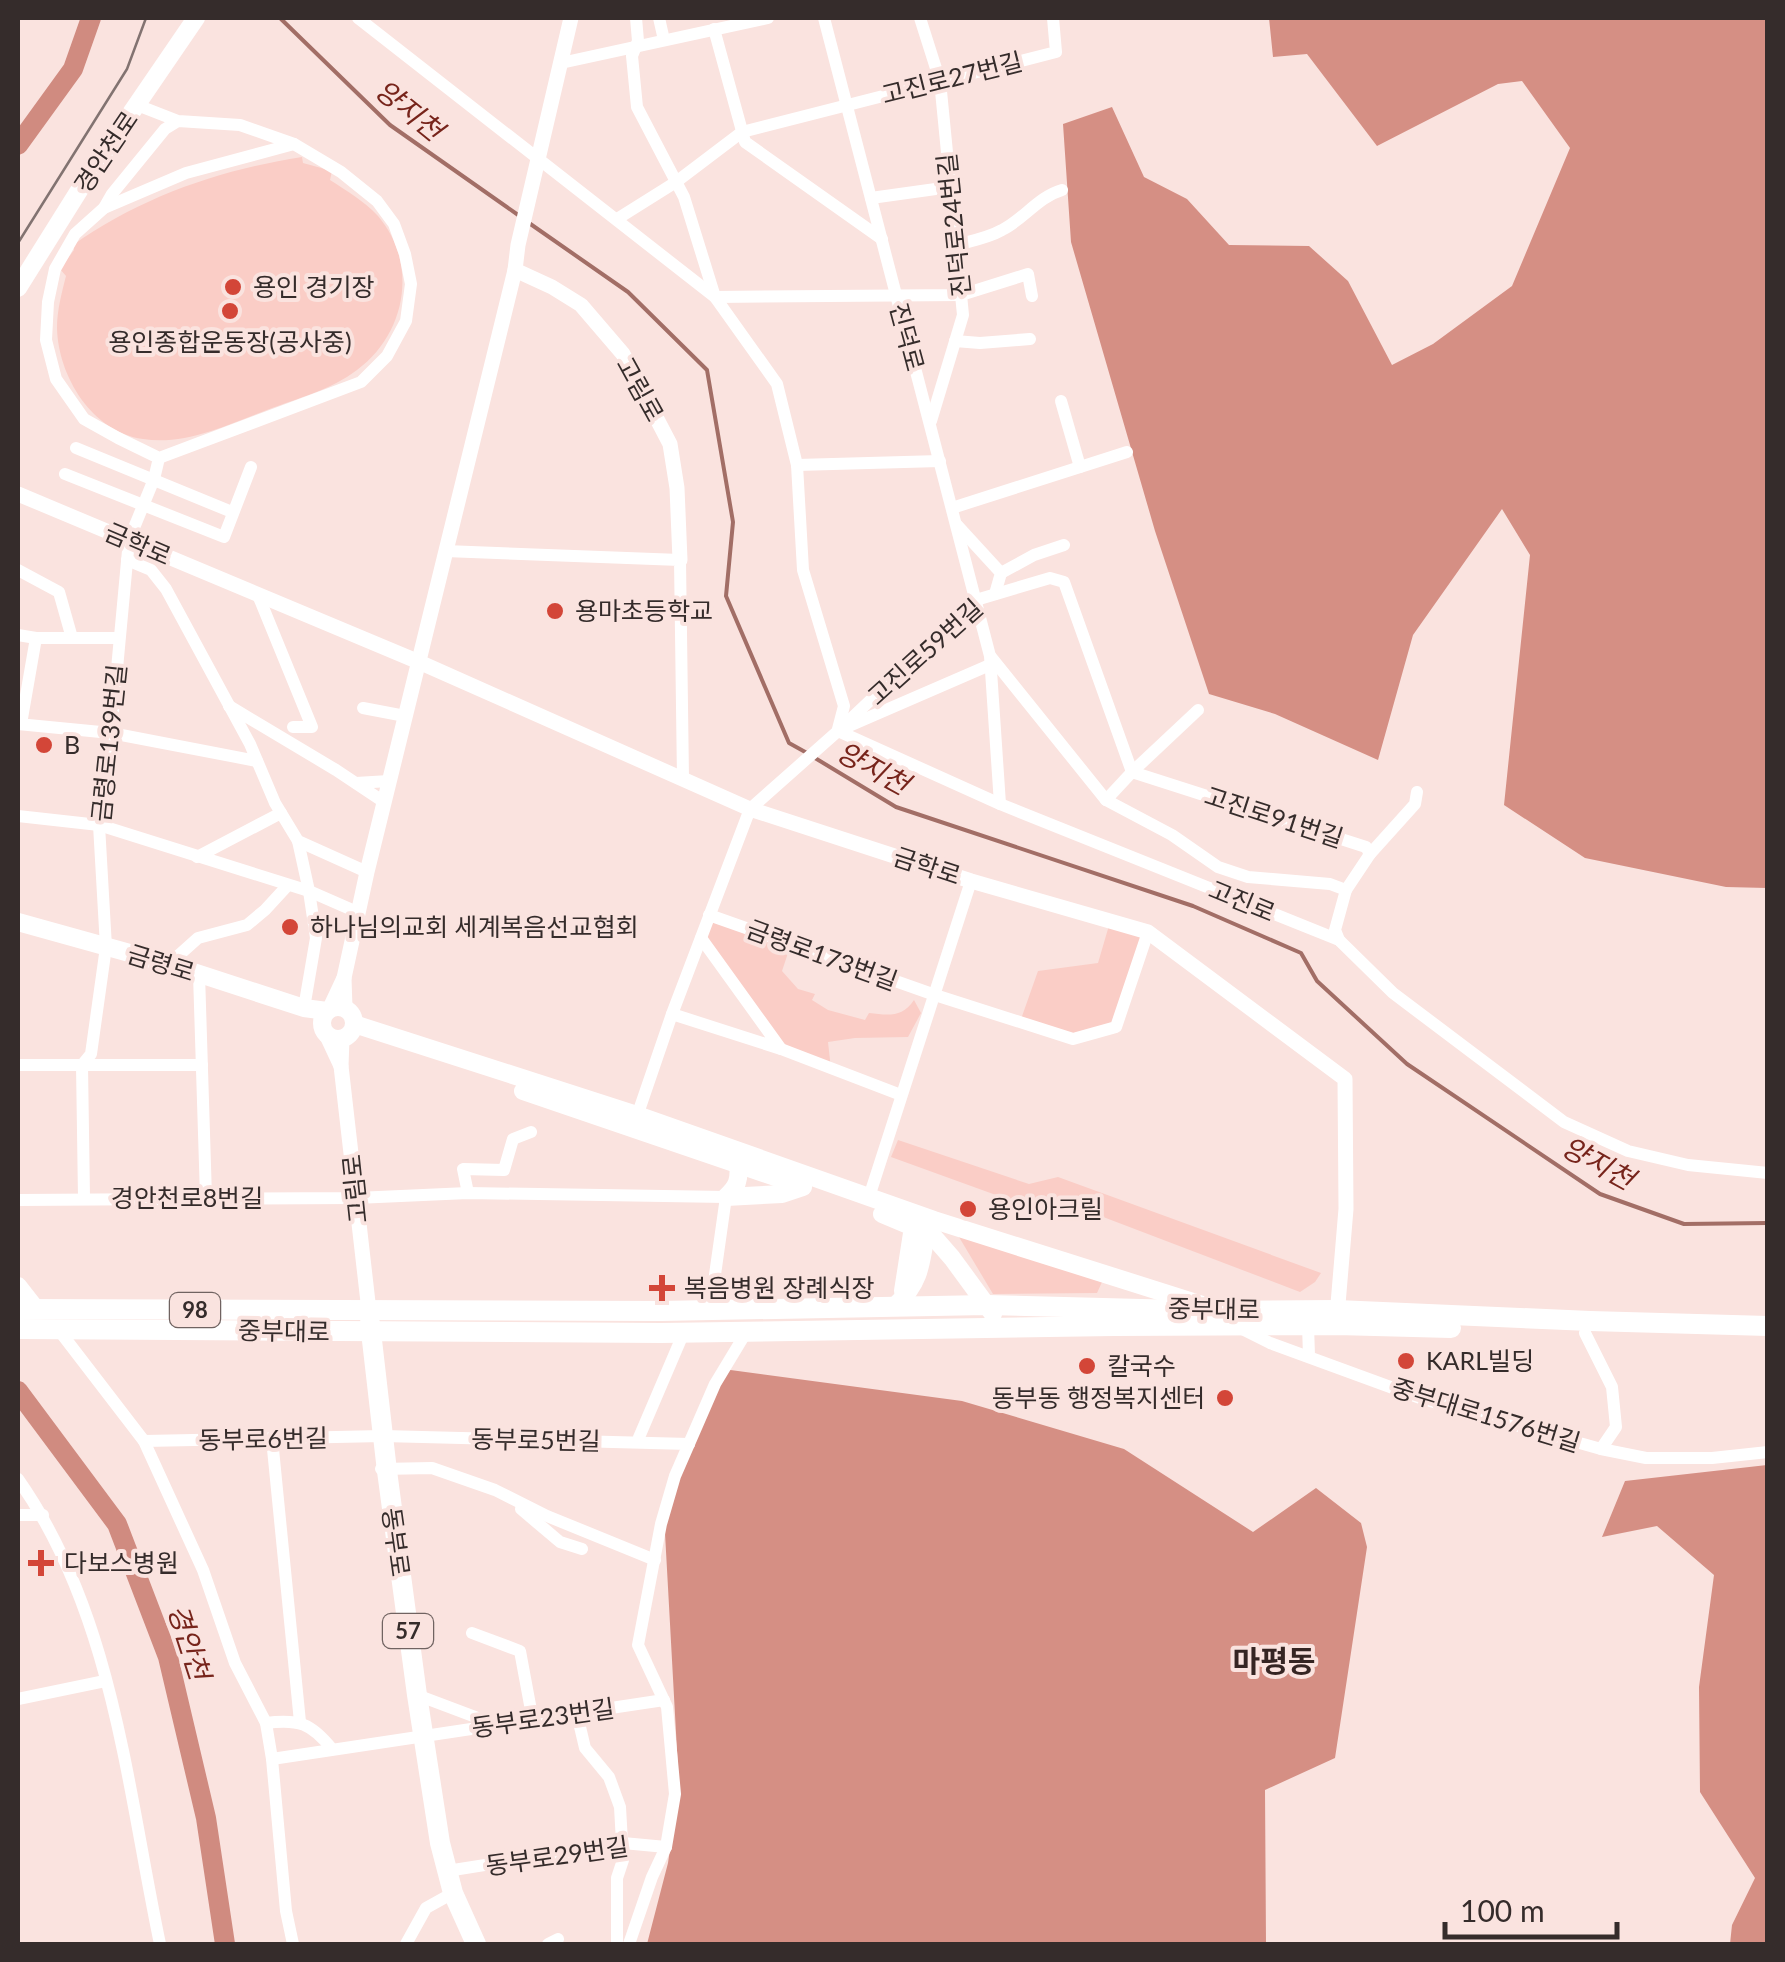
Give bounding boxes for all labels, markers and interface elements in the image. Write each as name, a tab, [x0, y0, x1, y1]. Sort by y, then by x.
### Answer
street label: 고진로27번길	[878, 45, 1025, 109]
water label: 양지천	[369, 72, 453, 149]
street label: 경안천로	[67, 105, 143, 198]
street label: 진덕로24번길	[931, 152, 975, 298]
place label: 용인 경기장	[253, 271, 374, 301]
marker: 용인 경기장	[222, 276, 244, 298]
marker: 용인종합운동장(공사중)	[219, 300, 241, 322]
street label: 진덕로	[885, 300, 931, 374]
place label: 용인종합운동장(공사중)	[108, 326, 352, 356]
street label: 고림로	[611, 351, 671, 426]
street label: 금학로	[101, 516, 176, 570]
street label: 고진로59번길	[861, 592, 988, 711]
place label: 용마초등학교	[575, 595, 713, 625]
marker: 용마초등학교	[544, 600, 566, 622]
street label: 금령로139번길	[85, 663, 131, 823]
place label: B	[64, 729, 80, 759]
marker: B	[33, 734, 55, 756]
water label: 양지천	[831, 734, 918, 802]
street label: 고진로91번길	[1201, 780, 1347, 853]
street label: 금학로	[890, 840, 965, 890]
street label: 고진로	[1205, 873, 1280, 927]
place label: 하나님의교회 세계복음선교협회	[310, 911, 638, 941]
street label: 금령로173번길	[743, 913, 902, 995]
marker: 하나님의교회 세계복음선교협회	[279, 916, 301, 938]
street label: 금령로	[124, 938, 199, 986]
water label: 양지천	[1556, 1129, 1643, 1197]
street label: 고림로	[335, 1153, 373, 1225]
street label: 경안천로8번길	[111, 1182, 263, 1212]
place label: 용인아크릴	[988, 1193, 1103, 1223]
marker: 용인아크릴	[957, 1198, 979, 1220]
place label: 복음병원 장례식장	[684, 1272, 874, 1302]
marker: 복음병원 장례식장	[649, 1275, 675, 1301]
street label: 중부대로	[1168, 1292, 1260, 1324]
road number: 98	[170, 1293, 220, 1327]
street label: 중부대로	[238, 1314, 330, 1346]
place label: KARL빌딩	[1426, 1345, 1534, 1375]
place label: 칼국수	[1107, 1350, 1176, 1380]
marker: KARL빌딩	[1395, 1350, 1417, 1372]
marker: 칼국수	[1076, 1355, 1098, 1377]
street label: 중부대로1576번길	[1388, 1371, 1584, 1457]
place label: 동부동 행정복지센터	[992, 1382, 1205, 1412]
marker: 동부동 행정복지센터	[1214, 1387, 1236, 1409]
street label: 동부로6번길	[198, 1422, 328, 1454]
street label: 동부로5번길	[471, 1423, 601, 1455]
street label: 동부로	[377, 1506, 417, 1578]
place label: 다보스병원	[64, 1547, 179, 1577]
marker: 다보스병원	[28, 1550, 54, 1576]
water label: 경안천	[162, 1600, 219, 1687]
road number: 57	[383, 1614, 433, 1648]
district label: 마평동	[1233, 1642, 1315, 1678]
street label: 동부로23번길	[469, 1692, 616, 1742]
street label: 동부로29번길	[483, 1830, 630, 1880]
scale bar	[1445, 1877, 1618, 1939]
text: 100 m	[1460, 1892, 1545, 1928]

